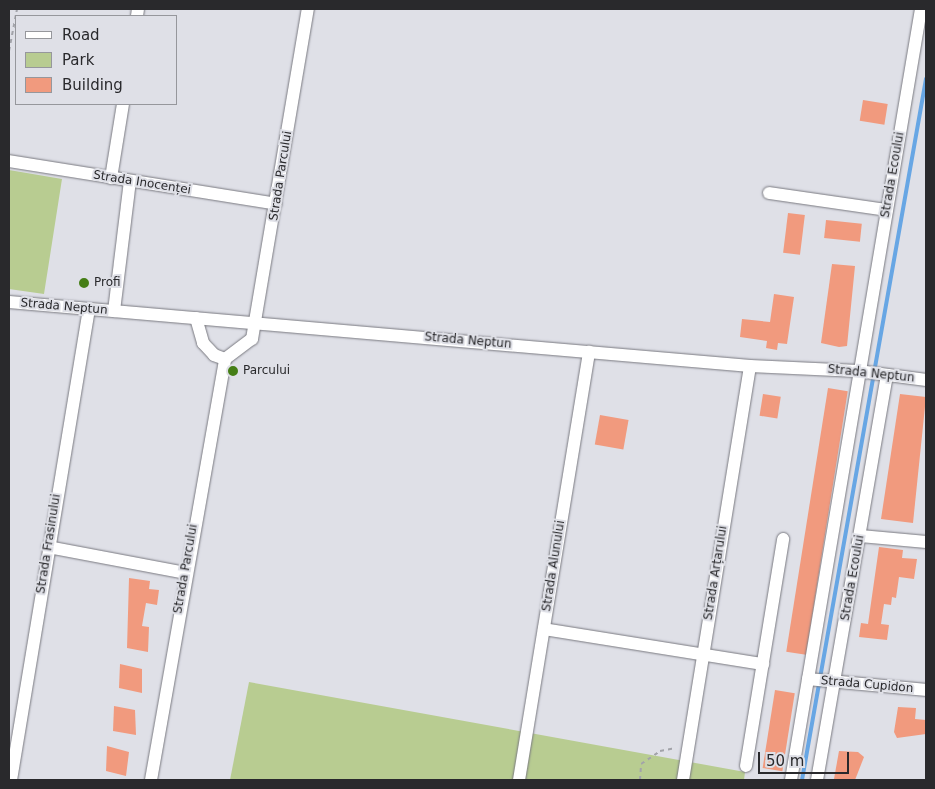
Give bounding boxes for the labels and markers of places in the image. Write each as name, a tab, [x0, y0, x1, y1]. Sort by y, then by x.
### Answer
place label: Profi	[94, 276, 121, 290]
marker: Profi	[78, 277, 90, 289]
place label: Parcului	[243, 364, 290, 378]
marker: Parcului	[227, 365, 239, 377]

